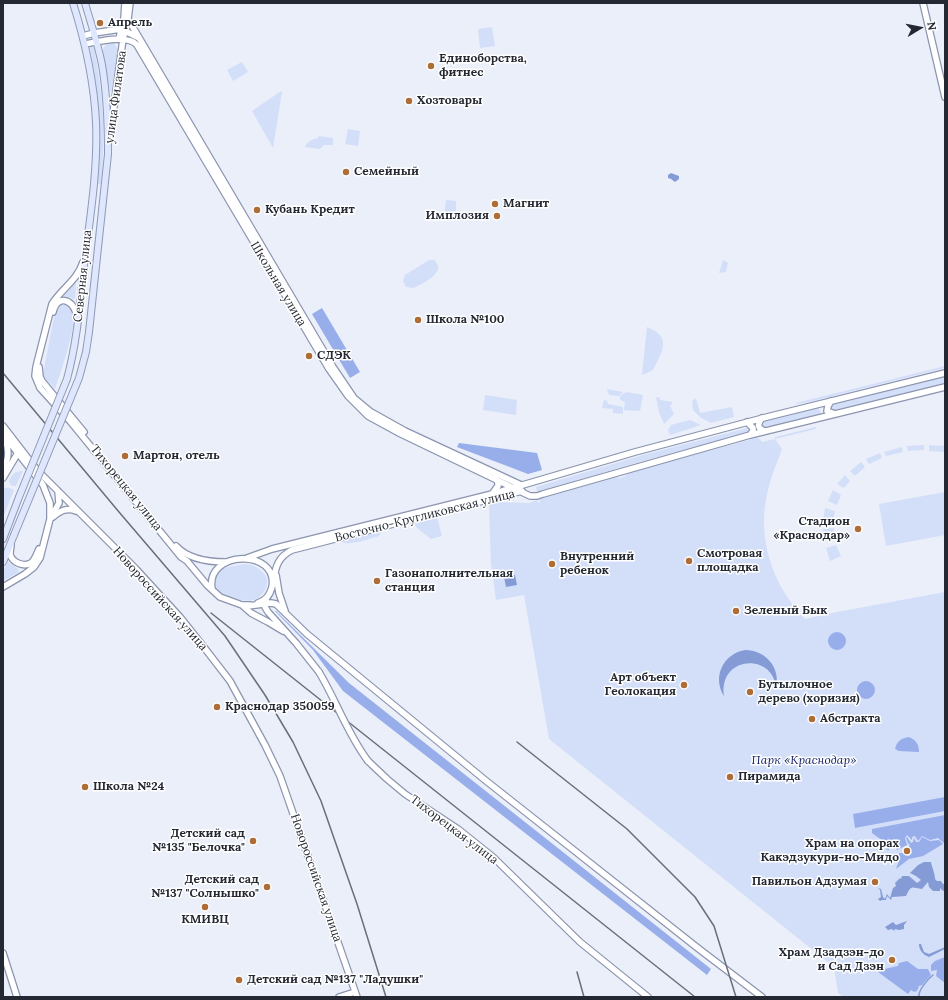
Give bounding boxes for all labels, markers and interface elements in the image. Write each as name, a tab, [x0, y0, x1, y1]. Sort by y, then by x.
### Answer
north arrow	[900, 8, 940, 48]
place label: Апрель	[108, 16, 152, 30]
marker: Апрель	[95, 18, 105, 28]
text: N	[924, 20, 939, 31]
street label: улица Филатова	[102, 50, 130, 144]
place label: Единоборства, фитнес	[439, 52, 527, 80]
marker: Единоборства, фитнес	[426, 61, 436, 71]
place label: Хозтовары	[417, 94, 482, 108]
marker: Хозтовары	[404, 96, 414, 106]
place label: Семейный	[354, 165, 419, 179]
marker: Семейный	[341, 167, 351, 177]
place label: Магнит	[503, 197, 549, 211]
marker: Магнит	[490, 199, 500, 209]
place label: Кубань Кредит	[265, 203, 355, 217]
marker: Кубань Кредит	[252, 205, 262, 215]
place label: Имплозия	[425, 209, 489, 223]
marker: Имплозия	[492, 211, 502, 221]
street label: Северная улица	[71, 229, 95, 323]
street label: Школьная улица	[247, 239, 309, 329]
place label: Школа №100	[426, 313, 504, 327]
marker: Школа №100	[413, 315, 423, 325]
place label: СДЭК	[317, 349, 351, 363]
marker: СДЭК	[304, 351, 314, 361]
street label: Тихорецкая улица	[87, 442, 165, 534]
place label: Мартон, отель	[133, 449, 220, 463]
marker: Мартон, отель	[120, 451, 130, 461]
street label: Восточно-Кругликовская улица	[333, 487, 517, 545]
place label: Стадион «Краснодар»	[774, 515, 850, 543]
marker: Стадион «Краснодар»	[853, 524, 863, 534]
street label: Новороссийская улица	[110, 544, 210, 654]
place label: Смотровая площадка	[697, 547, 762, 575]
place label: Внутренний ребенок	[560, 550, 634, 578]
marker: Смотровая площадка	[684, 556, 694, 566]
marker: Внутренний ребенок	[547, 559, 557, 569]
place label: Газонаполнительная станция	[385, 567, 513, 595]
marker: Газонаполнительная станция	[372, 576, 382, 586]
place label: Зеленый Бык	[744, 604, 827, 618]
marker: Зеленый Бык	[731, 606, 741, 616]
place label: Арт объект Геолокация	[604, 671, 676, 699]
place label: Бутылочное дерево (хоризия)	[758, 678, 860, 706]
marker: Арт объект Геолокация	[679, 680, 689, 690]
marker: Бутылочное дерево (хоризия)	[745, 687, 755, 697]
place label: Краснодар 350059	[225, 700, 335, 714]
marker: Краснодар 350059	[212, 702, 222, 712]
place label: Абстракта	[820, 712, 880, 726]
marker: Абстракта	[807, 714, 817, 724]
park label: Парк «Краснодар»	[752, 754, 856, 768]
place label: Пирамида	[738, 770, 801, 784]
marker: Пирамида	[725, 772, 735, 782]
place label: Школа №24	[93, 780, 164, 794]
marker: Школа №24	[80, 782, 90, 792]
street label: Тихорецкая улица	[407, 792, 501, 868]
street label: Новороссийская улица	[287, 812, 345, 944]
place label: Детский сад №135 "Белочка"	[152, 827, 245, 855]
marker: Детский сад №135 "Белочка"	[248, 836, 258, 846]
place label: Храм на опорах Какэдзукури-но-Мидо	[761, 837, 899, 865]
marker: Храм на опорах Какэдзукури-но-Мидо	[902, 846, 912, 856]
place label: Детский сад №137 "Солнышко"	[151, 873, 259, 901]
place label: Павильон Адзумая	[752, 875, 867, 889]
marker: Павильон Адзумая	[870, 877, 880, 887]
marker: Детский сад №137 "Солнышко"	[262, 882, 272, 892]
marker: КМИВЦ	[200, 902, 210, 912]
place label: КМИВЦ	[181, 913, 229, 927]
place label: Храм Дзадзэн-до и Сад Дзэн	[779, 946, 884, 974]
marker: Храм Дзадзэн-до и Сад Дзэн	[887, 955, 897, 965]
place label: Детский сад №137 "Ладушки"	[247, 973, 423, 987]
marker: Детский сад №137 "Ладушки"	[234, 975, 244, 985]

